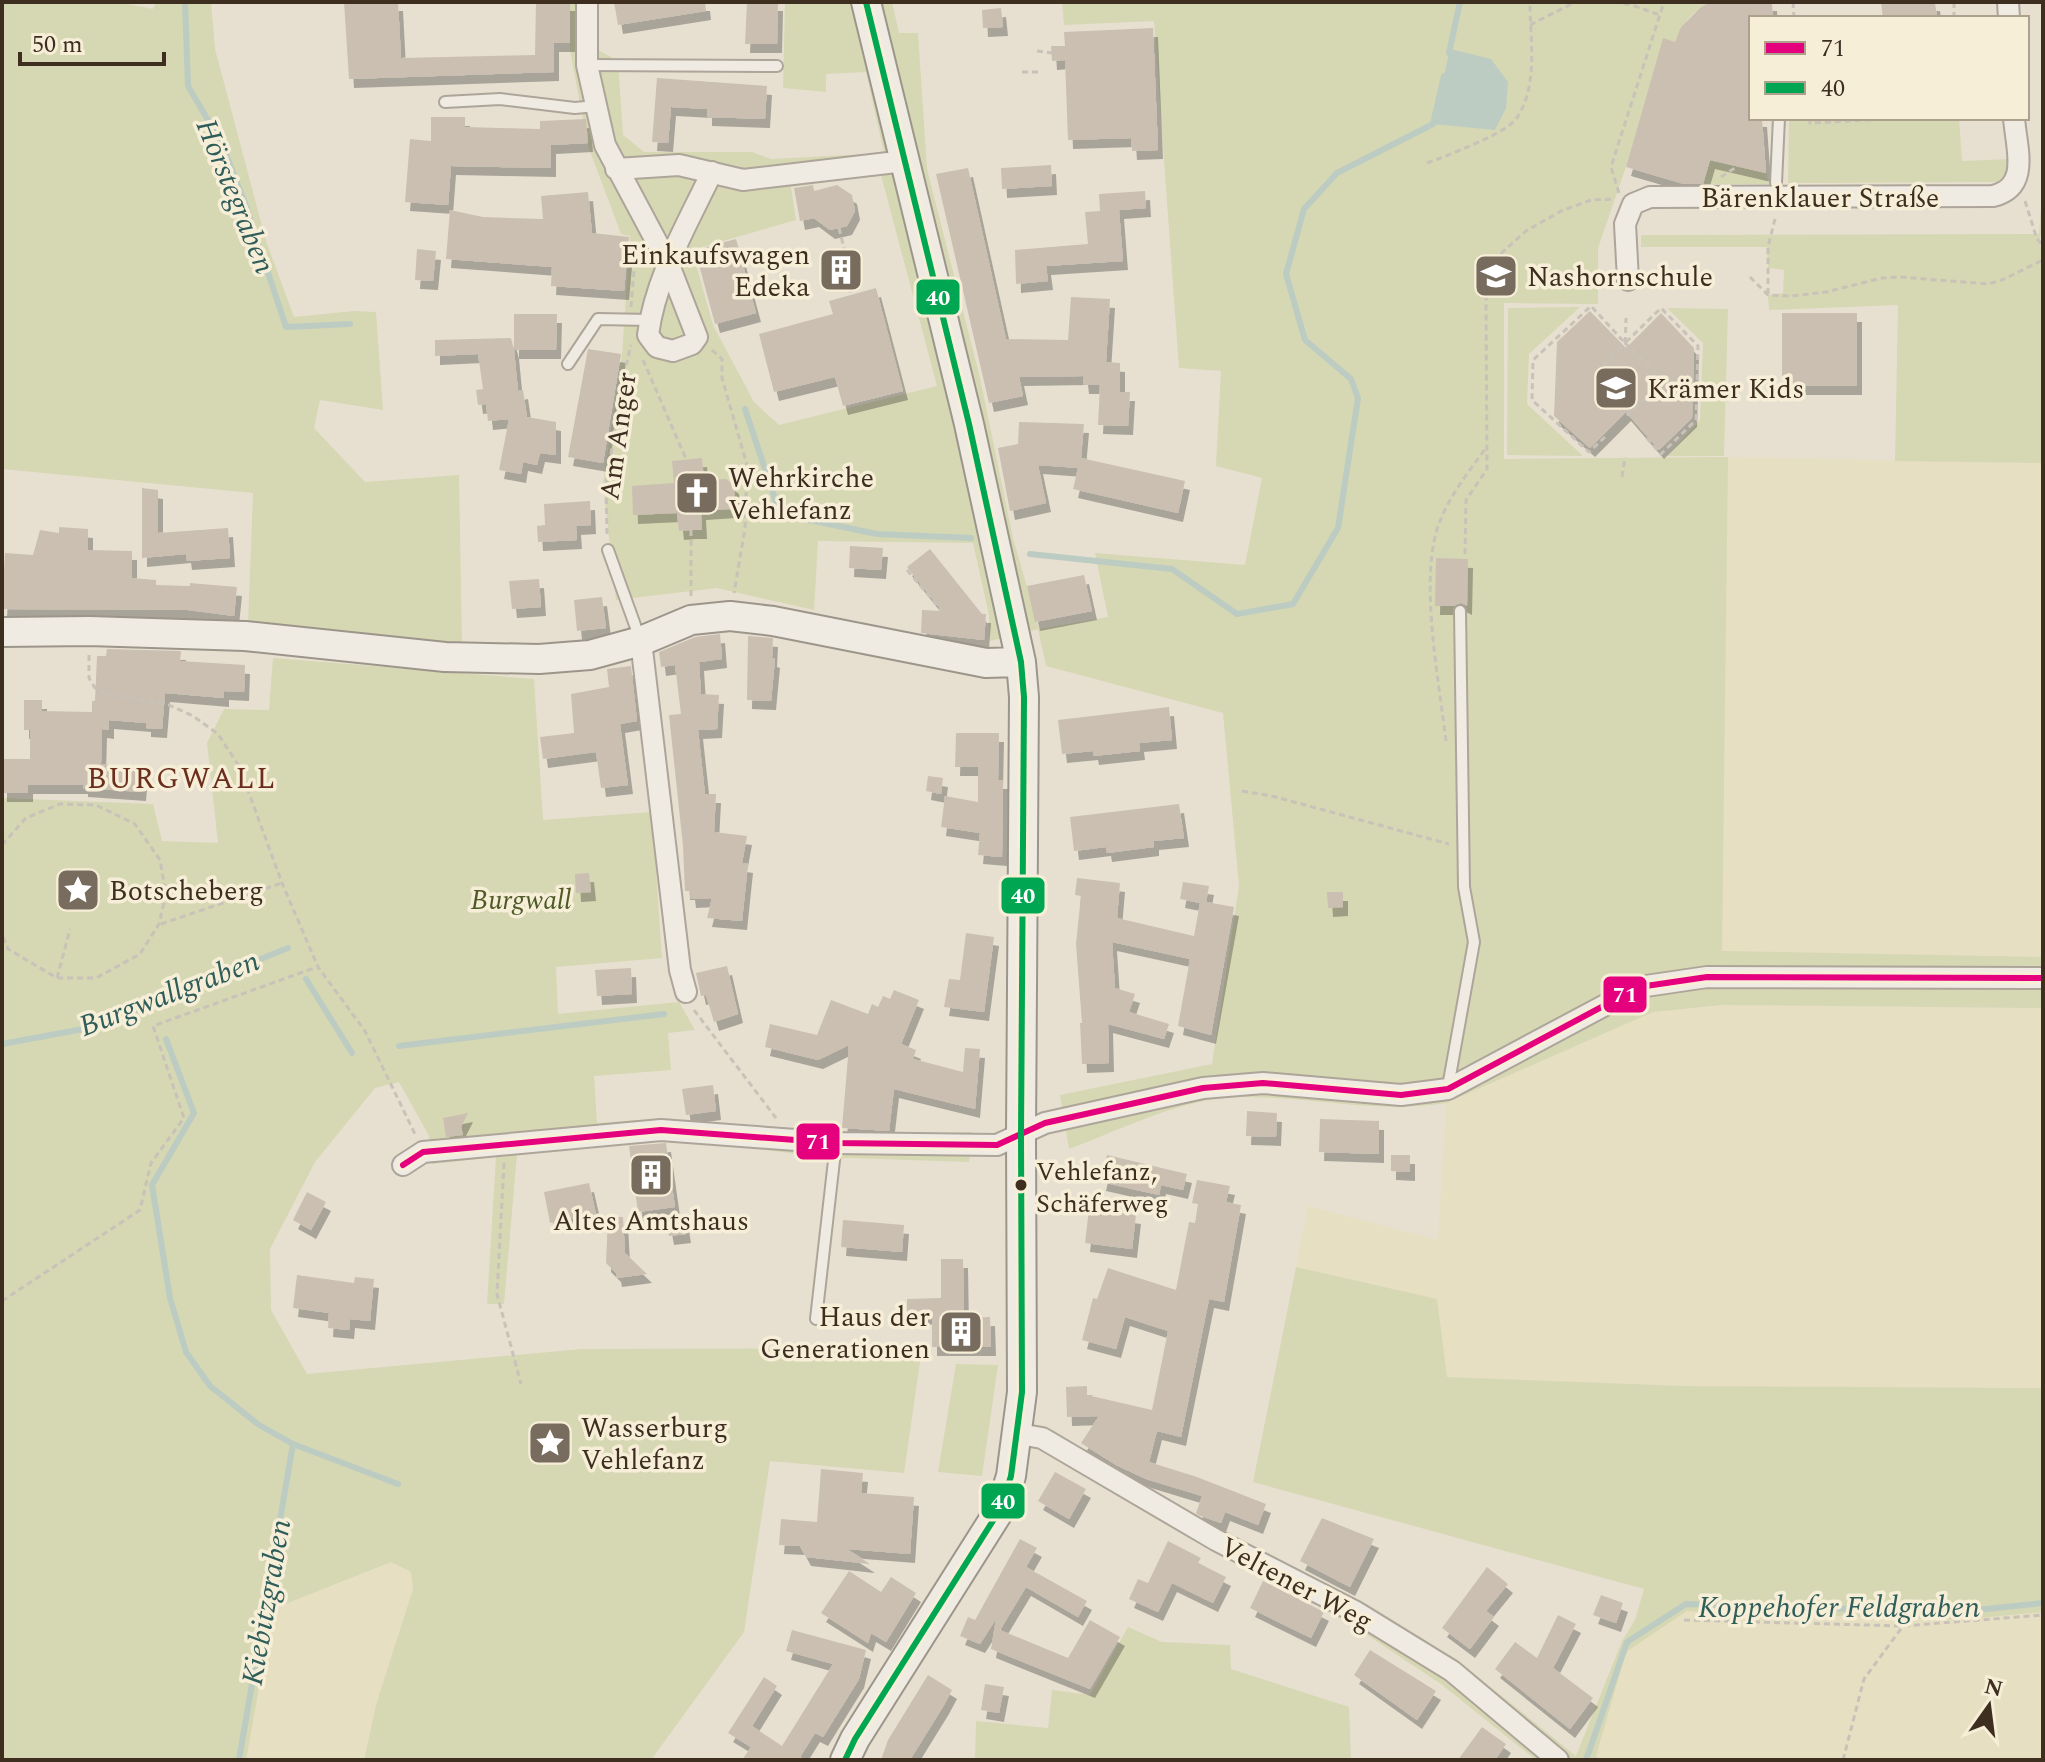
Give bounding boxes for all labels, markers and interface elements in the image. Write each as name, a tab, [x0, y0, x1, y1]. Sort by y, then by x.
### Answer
scale bar	[20, 16, 164, 66]
legend	[1749, 16, 2029, 120]
text: 50 m	[32, 27, 83, 63]
text: 71	[1821, 31, 1845, 67]
text: 40	[1821, 71, 1845, 107]
water label: Hörstegraben	[183, 112, 287, 281]
street label: Bärenklauer Straße	[1701, 177, 1939, 220]
place label: Einkaufswagen Edeka	[621, 234, 810, 309]
building icon: Einkaufswagen Edeka	[817, 246, 865, 294]
school or university icon: Nashornschule	[1472, 252, 1520, 300]
place label: Nashornschule	[1527, 256, 1713, 299]
line badge: 40	[915, 278, 961, 316]
text: 40	[926, 282, 950, 315]
school or university icon: Krämer Kids	[1592, 364, 1640, 412]
place label: Krämer Kids	[1647, 368, 1804, 411]
street label: Am Anger	[588, 369, 649, 503]
place label: Wehrkirche Vehlefanz	[728, 457, 874, 532]
church icon: Wehrkirche Vehlefanz	[673, 469, 721, 517]
district label: BURGWALL	[87, 756, 277, 802]
place icon: Botscheberg	[54, 866, 102, 914]
place label: Botscheberg	[109, 870, 264, 913]
line badge: 40	[1000, 876, 1046, 915]
park label: Burgwall	[470, 879, 572, 922]
text: 40	[1011, 880, 1035, 913]
water label: Burgwallgraben	[72, 938, 267, 1049]
line badge: 71	[1602, 975, 1648, 1014]
text: 71	[1613, 979, 1637, 1012]
line badge: 71	[795, 1122, 841, 1161]
text: 71	[806, 1126, 830, 1159]
building icon: Altes Amtshaus	[627, 1151, 675, 1199]
place label: Vehlefanz, Schäferweg	[1036, 1152, 1168, 1224]
marker: Vehlefanz, Schäferweg	[1013, 1177, 1029, 1193]
place label: Altes Amtshaus	[553, 1200, 749, 1243]
place label: Haus der Generationen	[760, 1296, 930, 1371]
building icon: Haus der Generationen	[937, 1308, 985, 1356]
place label: Wasserburg Vehlefanz	[581, 1407, 728, 1482]
place icon: Wasserburg Vehlefanz	[526, 1419, 574, 1467]
line badge: 40	[980, 1482, 1026, 1520]
text: 40	[991, 1486, 1015, 1519]
water label: Kiebitzgraben	[230, 1515, 304, 1689]
street label: Veltener Weg	[1212, 1526, 1381, 1643]
water label: Koppehofer Feldgraben	[1698, 1585, 1980, 1631]
north arrow	[1949, 1666, 2029, 1746]
text: N	[1981, 1670, 2006, 1706]

